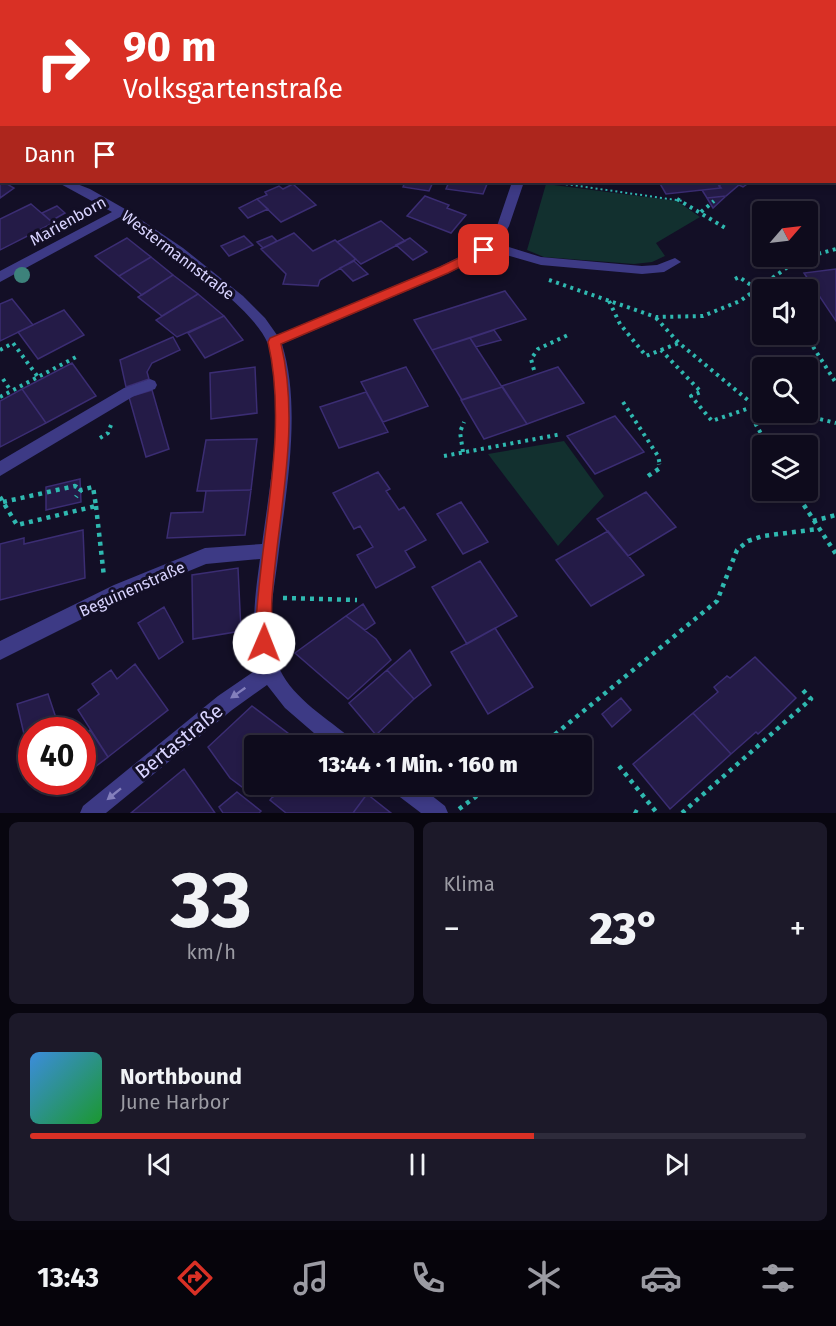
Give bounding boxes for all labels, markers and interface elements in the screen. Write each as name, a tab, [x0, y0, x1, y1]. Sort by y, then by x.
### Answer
text: 90 m	[123, 22, 217, 72]
icon: right	[24, 24, 102, 102]
text: Volksgartenstraße	[123, 73, 343, 105]
icon: arrive	[88, 138, 121, 171]
text: Dann	[24, 141, 76, 168]
street label: Marienborn	[27, 192, 109, 250]
north arrow	[752, 201, 818, 267]
map controls	[752, 201, 818, 501]
street label: Westermannstraße	[118, 206, 238, 304]
pin	[458, 224, 509, 275]
icon: arrive	[467, 233, 500, 266]
button: sound	[752, 279, 818, 345]
button: search	[752, 357, 818, 423]
button: layers	[752, 435, 818, 501]
street label: Beguinenstraße	[76, 557, 188, 621]
position arrow	[232, 611, 296, 675]
one-way arrow	[231, 687, 246, 699]
street label: Bertastraße	[130, 698, 228, 784]
speed limit sign: 40	[18, 717, 96, 795]
text: 13:44 · 1 Min. · 160 m	[318, 751, 518, 778]
one-way arrow	[106, 787, 122, 800]
text: 33	[171, 854, 252, 948]
text: Klima	[444, 872, 495, 896]
text: 23°	[590, 902, 660, 956]
text: −	[444, 909, 460, 949]
text: +	[790, 909, 806, 949]
text: km/h	[187, 940, 236, 964]
text: Northbound	[120, 1063, 242, 1090]
text: June Harbor	[120, 1090, 229, 1114]
icon: previous	[143, 1148, 176, 1181]
icon: pause	[401, 1148, 434, 1181]
icon: next	[660, 1148, 693, 1181]
icon: directions	[174, 1257, 216, 1299]
icon: music	[290, 1257, 332, 1299]
icon: phone	[407, 1257, 449, 1299]
icon: climate	[523, 1257, 565, 1299]
icon: car	[640, 1257, 682, 1299]
icon: filters	[757, 1257, 799, 1299]
text: 13:43	[37, 1262, 99, 1294]

